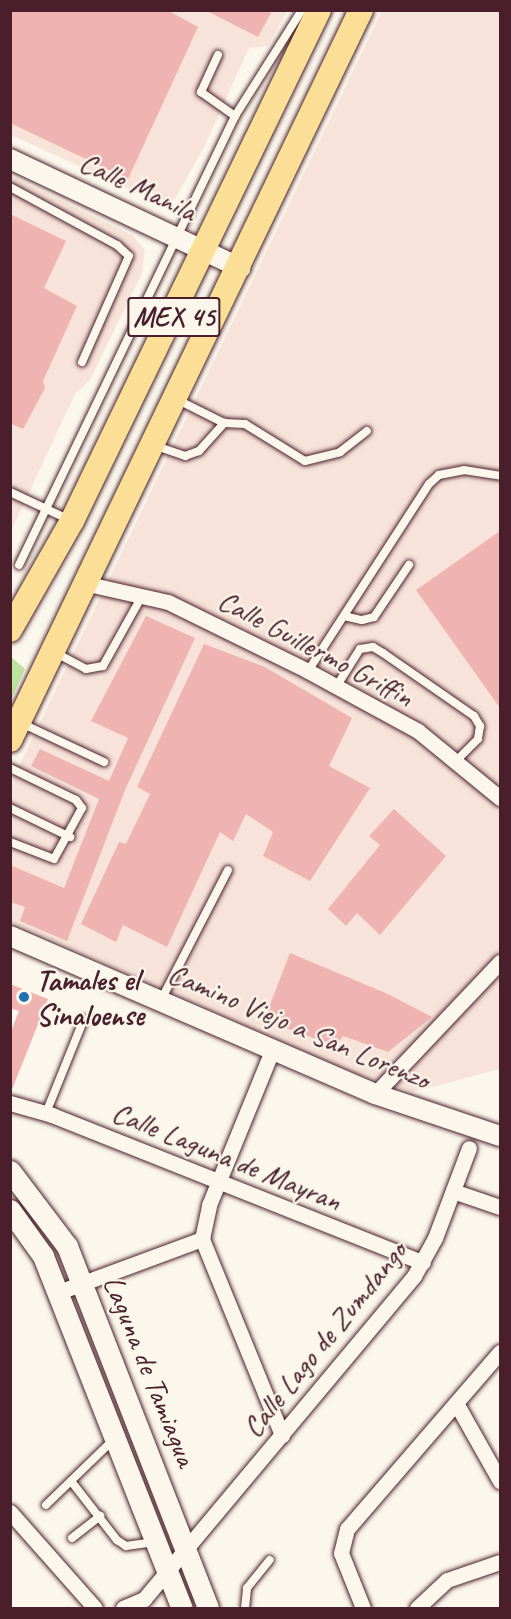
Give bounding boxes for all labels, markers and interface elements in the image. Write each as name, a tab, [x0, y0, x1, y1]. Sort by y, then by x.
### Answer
street label: Calle Manila	[73, 143, 203, 229]
road number: MEX 45	[126, 292, 222, 342]
street label: Calle Guillermo Griffin	[212, 581, 420, 715]
street label: Camino Viejo a San Lorenzo	[163, 955, 435, 1097]
place label: Tamales el Sinaloense	[36, 962, 144, 1032]
marker: Tamales el Sinaloense	[17, 990, 31, 1004]
street label: Calle Laguna de Mayran	[107, 1093, 347, 1219]
street label: Calle Lago de Zumdango	[235, 1235, 413, 1443]
street label: Laguna de Tamiagua	[95, 1271, 205, 1471]

